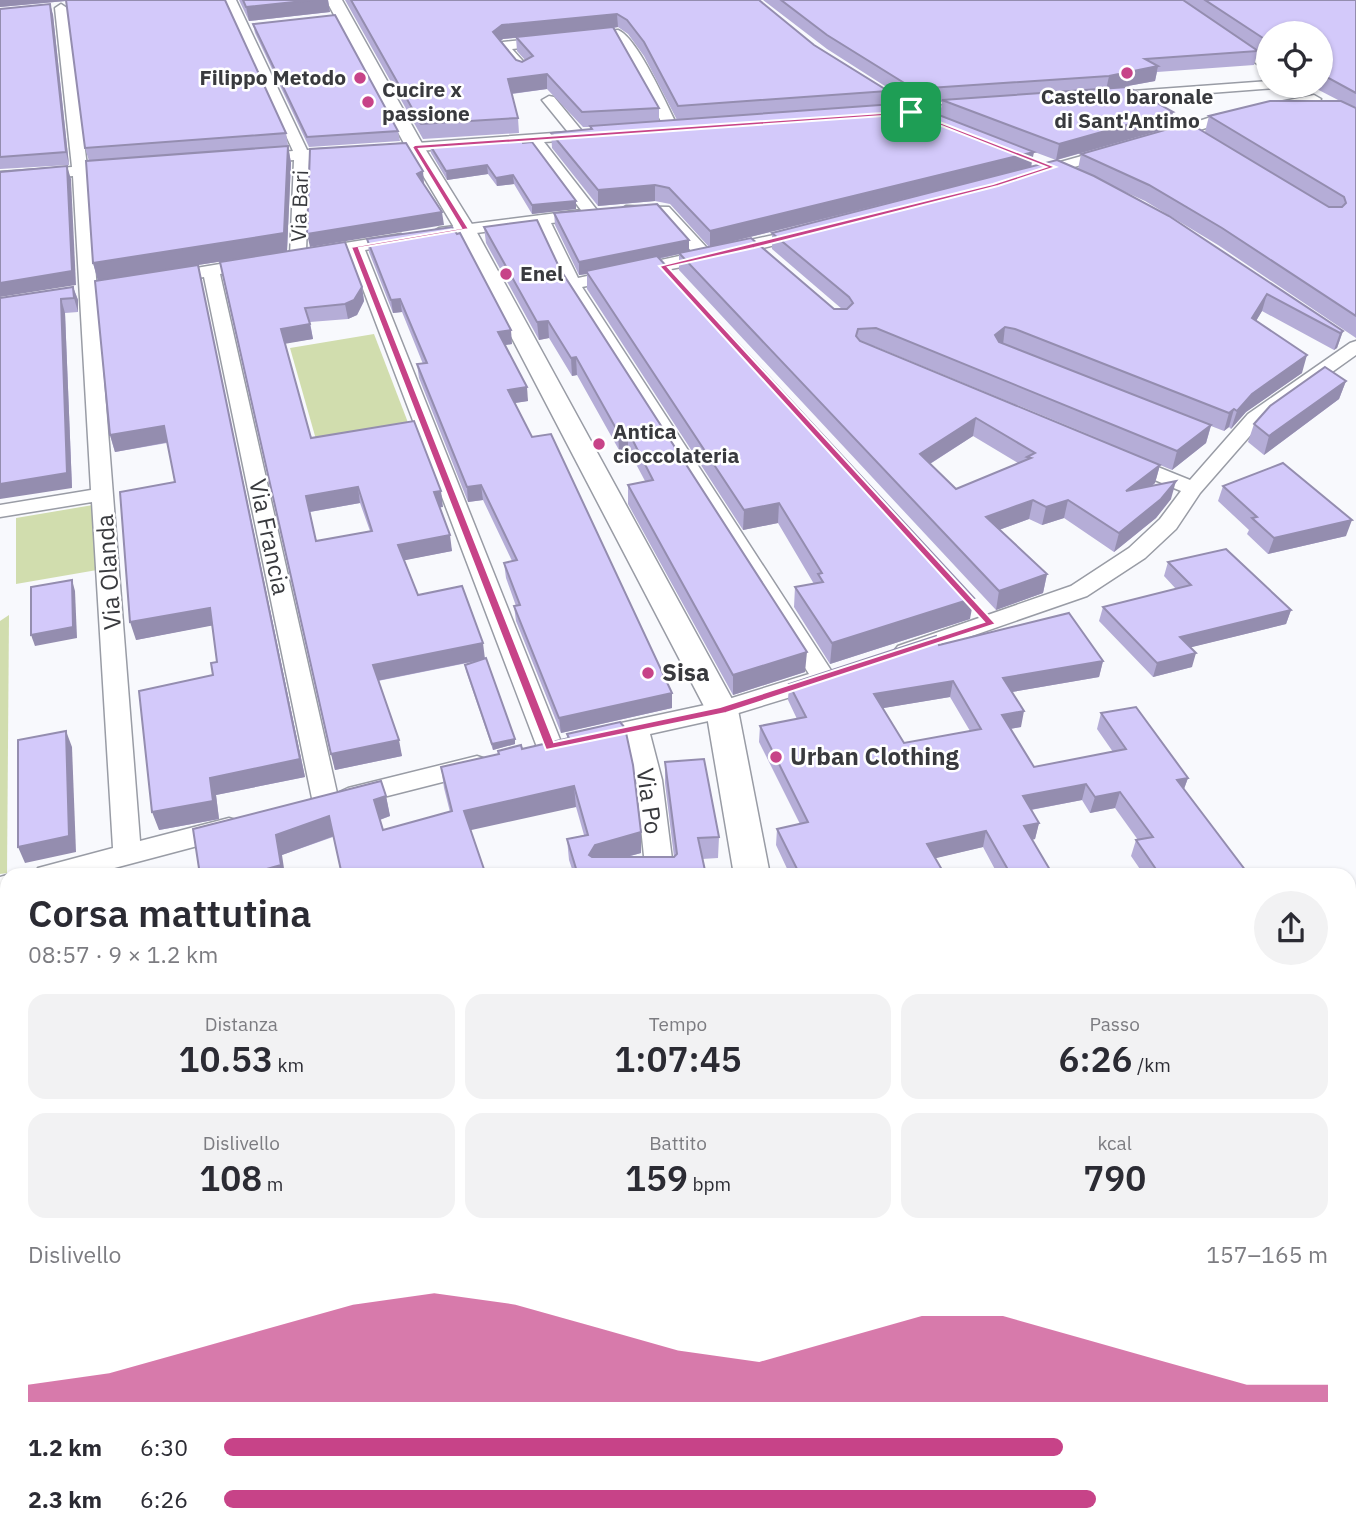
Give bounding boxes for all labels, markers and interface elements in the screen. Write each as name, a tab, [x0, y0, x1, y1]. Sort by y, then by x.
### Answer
map controls	[1256, 21, 1333, 98]
button: locate	[1256, 21, 1333, 98]
place label: Filippo Metodo	[200, 63, 346, 91]
marker: Castello baronale di Sant'Antimo	[1119, 65, 1135, 81]
marker: Filippo Metodo	[352, 70, 368, 86]
place label: Cucire x passione	[382, 75, 470, 127]
pin	[881, 82, 941, 142]
place label: Castello baronale di Sant'Antimo	[1041, 82, 1214, 134]
icon: arrive	[892, 93, 930, 131]
marker: Cucire x passione	[360, 94, 376, 110]
street label: Via Bari	[284, 169, 314, 242]
place label: Enel	[520, 259, 563, 287]
marker: Enel	[498, 266, 514, 282]
place label: Antica cioccolateria	[613, 417, 739, 469]
marker: Antica cioccolateria	[591, 436, 607, 452]
street label: Via Francia	[242, 476, 298, 598]
street label: Via Olanda	[88, 513, 128, 631]
place label: Sisa	[662, 656, 710, 688]
marker: Sisa	[640, 665, 656, 681]
place label: Urban Clothing	[790, 740, 960, 772]
marker: Urban Clothing	[768, 749, 784, 765]
street label: Via Po	[630, 766, 670, 836]
text: Corsa mattutina	[28, 888, 312, 937]
button: share	[1254, 891, 1328, 965]
text: 08:57 · 9 × 1.2 km	[28, 939, 218, 969]
text: Distanza	[205, 1012, 278, 1036]
text: Tempo	[649, 1012, 707, 1036]
text: Passo	[1089, 1012, 1140, 1036]
text: 10.53	[179, 1036, 273, 1082]
text: 1:07:45	[614, 1036, 742, 1082]
text: 6:26	[1058, 1036, 1133, 1082]
text: km	[273, 1053, 304, 1077]
text: /km	[1133, 1053, 1171, 1077]
text: Dislivello	[203, 1131, 280, 1155]
text: Battito	[649, 1131, 707, 1155]
text: kcal	[1097, 1131, 1132, 1155]
text: 108	[199, 1155, 262, 1201]
text: 159	[625, 1155, 688, 1201]
text: 790	[1083, 1155, 1146, 1201]
text: m	[262, 1172, 283, 1196]
text: bpm	[688, 1172, 731, 1196]
text: Dislivello	[28, 1239, 121, 1269]
text: 157–165 m	[1206, 1239, 1328, 1269]
text: 1.2 km	[28, 1432, 102, 1462]
text: 6:30	[140, 1432, 188, 1462]
text: 2.3 km	[28, 1484, 102, 1514]
text: 6:26	[140, 1484, 188, 1514]

